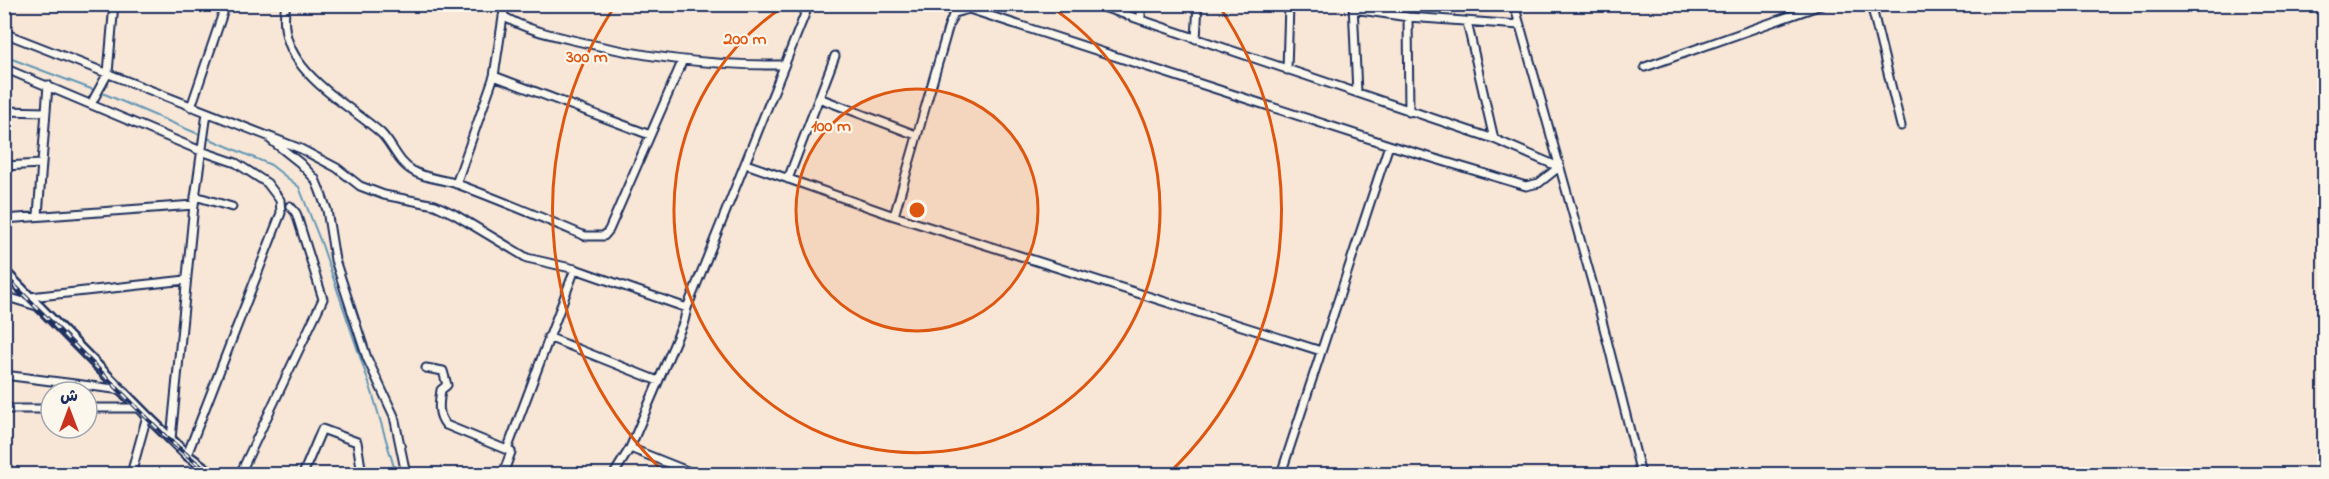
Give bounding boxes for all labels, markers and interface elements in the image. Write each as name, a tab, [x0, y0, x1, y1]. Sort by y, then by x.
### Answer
text: 200 m	[723, 27, 767, 53]
text: 300 m	[565, 45, 608, 71]
text: 100 m	[811, 114, 851, 140]
centre of rings	[907, 200, 927, 220]
north arrow	[39, 380, 99, 440]
text: ش	[60, 385, 78, 409]

